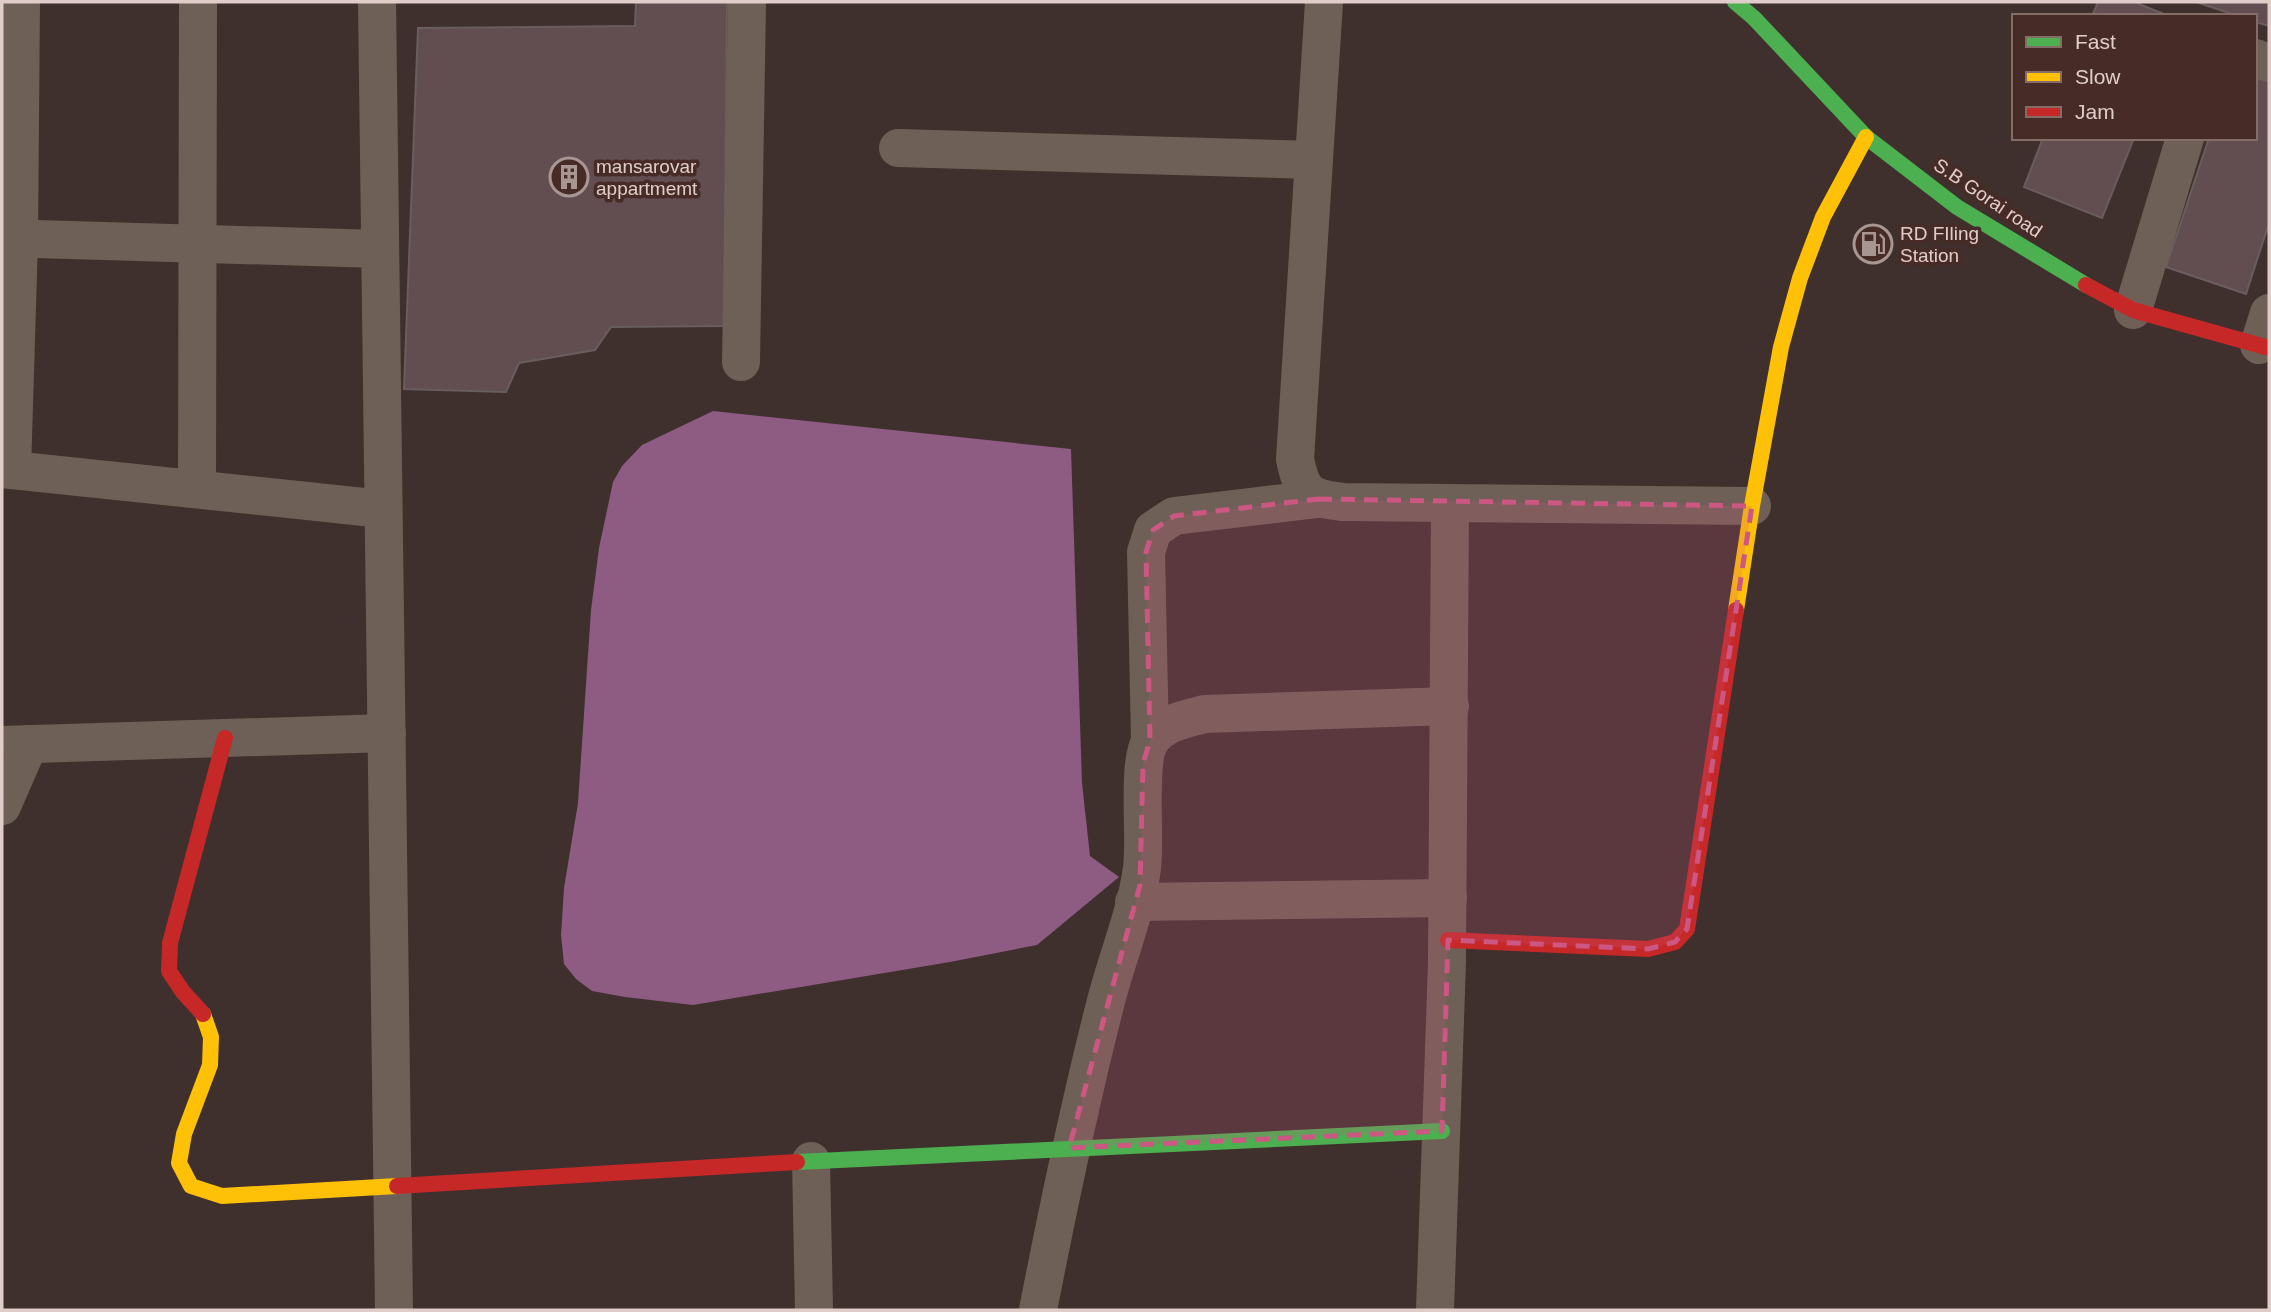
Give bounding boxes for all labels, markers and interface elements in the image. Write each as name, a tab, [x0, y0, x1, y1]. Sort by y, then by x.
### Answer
legend	[2012, 14, 2257, 140]
text: Fast	[2075, 30, 2116, 53]
text: Slow	[2075, 65, 2121, 88]
text: Jam	[2075, 100, 2115, 123]
street label: S.B Gorai road	[1930, 154, 2046, 242]
building icon: mansarovar appartmemt	[548, 156, 590, 198]
place label: mansarovar appartmemt	[596, 156, 698, 199]
fuel station icon: RD FIling Station	[1852, 223, 1894, 265]
place label: RD FIling Station	[1900, 223, 1979, 266]

